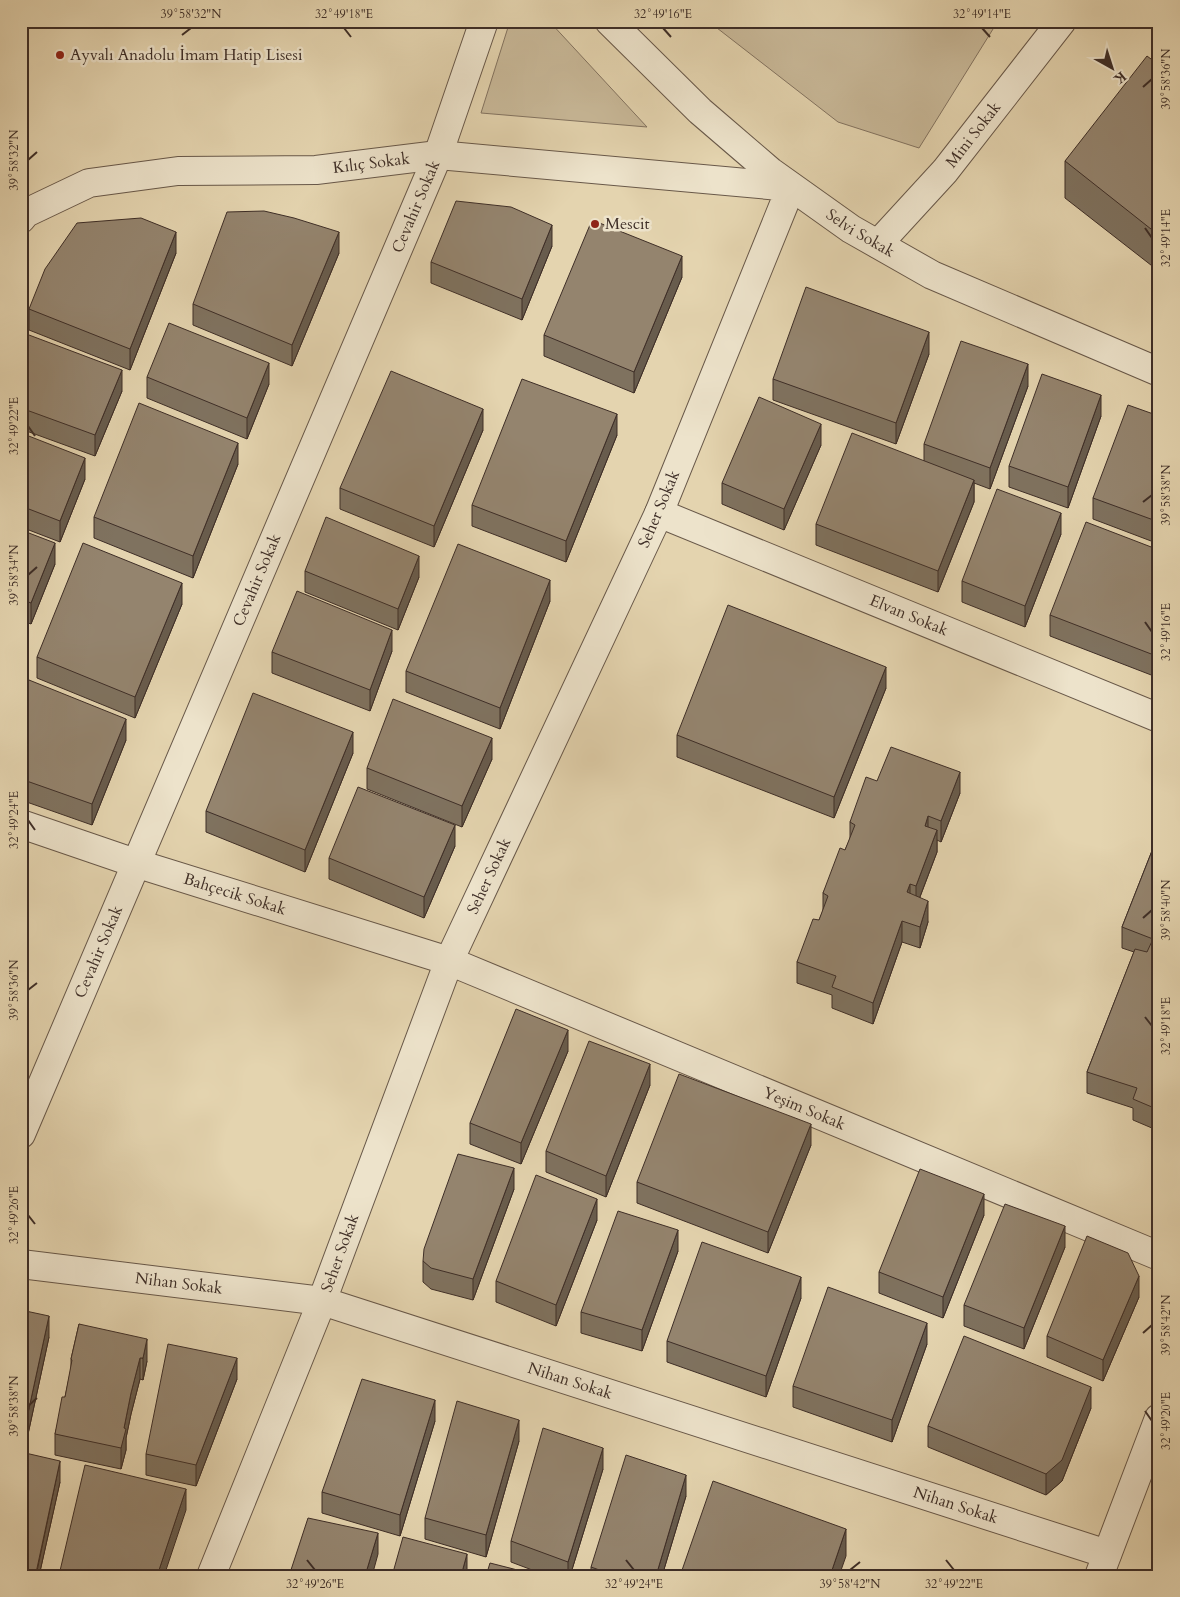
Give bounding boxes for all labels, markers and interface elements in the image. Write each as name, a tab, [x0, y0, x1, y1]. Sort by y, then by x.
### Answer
text: 39°58'32"N	[161, 6, 222, 22]
text: 32°49'18"E	[315, 6, 373, 22]
text: 32°49'16"E	[634, 6, 692, 22]
text: 32°49'14"E	[953, 6, 1011, 22]
north arrow	[1088, 42, 1138, 92]
place label: Ayvalı Anadolu İmam Hatip Lisesi	[70, 44, 303, 66]
text: 39°58'36"N	[1158, 48, 1174, 109]
marker: Ayvalı Anadolu İmam Hatip Lisesi	[54, 49, 66, 61]
text: K	[1109, 67, 1130, 89]
street label: Mini Sokak	[941, 97, 1006, 172]
text: 39°58'32"N	[6, 129, 22, 190]
street label: Kılıç Sokak	[331, 148, 411, 179]
street label: Cevahir Sokak	[387, 157, 446, 256]
street label: Selvi Sokak	[822, 204, 899, 263]
text: 32°49'14"E	[1158, 209, 1174, 267]
place label: Mescit	[605, 213, 650, 235]
marker: Mescit	[589, 218, 601, 230]
text: 32°49'22"E	[6, 397, 22, 455]
text: 39°58'38"N	[1158, 464, 1174, 525]
street label: Seher Sokak	[633, 466, 685, 551]
street label: Cevahir Sokak	[227, 530, 287, 630]
text: 39°58'34"N	[6, 544, 22, 605]
street label: Elvan Sokak	[866, 589, 952, 642]
text: 32°49'16"E	[1158, 603, 1174, 661]
text: 32°49'24"E	[6, 791, 22, 849]
street label: Seher Sokak	[462, 834, 517, 918]
street label: Bahçecik Sokak	[181, 868, 289, 921]
text: 39°58'40"N	[1158, 879, 1174, 940]
street label: Cevahir Sokak	[69, 902, 128, 1002]
text: 39°58'36"N	[6, 959, 22, 1020]
text: 32°49'18"E	[1158, 997, 1174, 1055]
street label: Yeşim Sokak	[759, 1082, 849, 1136]
text: 32°49'26"E	[6, 1186, 22, 1244]
street label: Seher Sokak	[316, 1210, 365, 1295]
street label: Nihan Sokak	[134, 1267, 224, 1300]
text: 39°58'42"N	[1158, 1294, 1174, 1355]
street label: Nihan Sokak	[525, 1357, 616, 1405]
text: 39°58'38"N	[6, 1375, 22, 1436]
text: 32°49'20"E	[1158, 1392, 1174, 1450]
street label: Nihan Sokak	[910, 1481, 1001, 1529]
text: 32°49'26"E	[286, 1576, 344, 1592]
text: 32°49'24"E	[605, 1576, 663, 1592]
text: 39°58'42"N	[820, 1576, 881, 1592]
text: 32°49'22"E	[925, 1576, 983, 1592]

